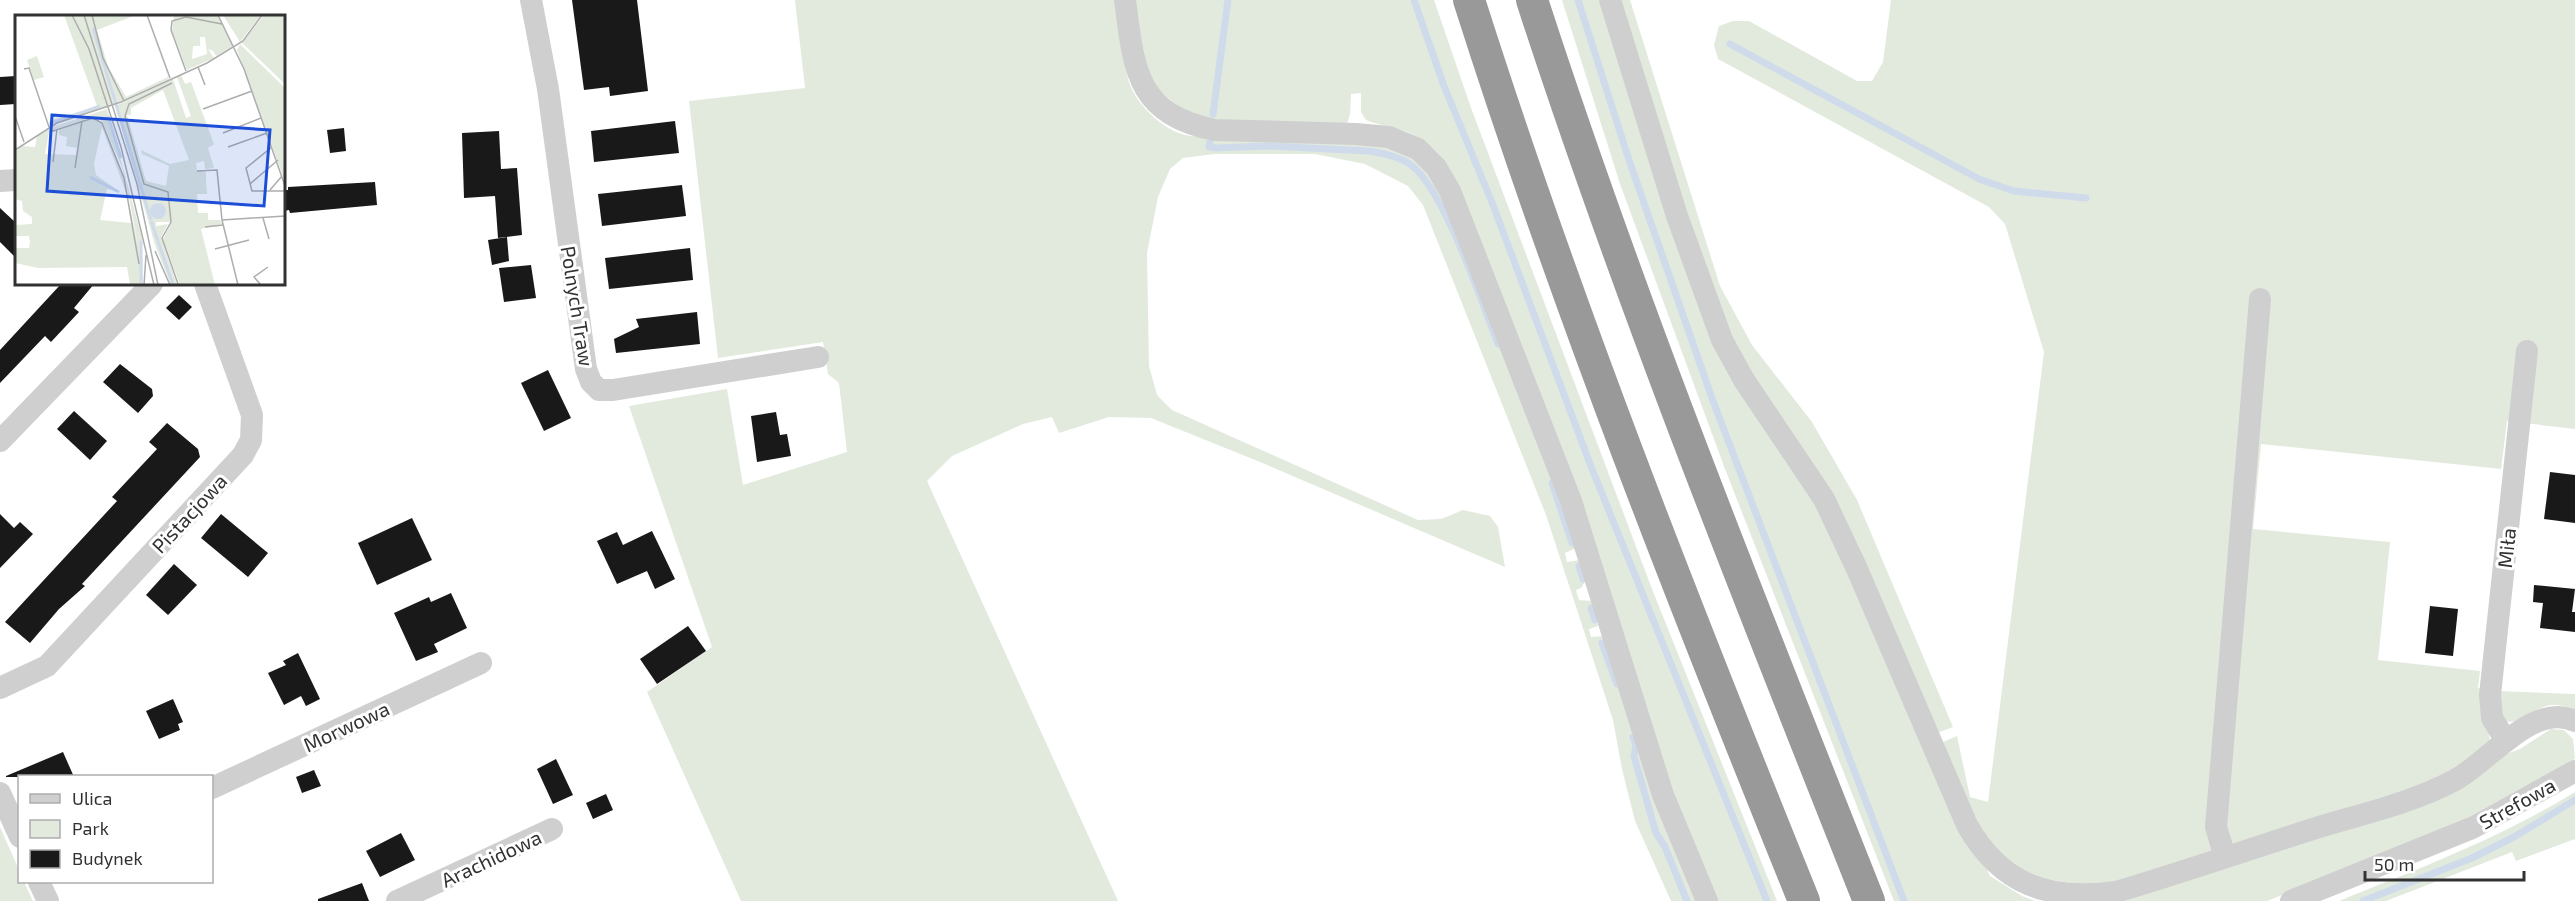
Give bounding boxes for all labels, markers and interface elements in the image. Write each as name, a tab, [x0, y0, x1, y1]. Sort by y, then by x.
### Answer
inset map	[15, 15, 285, 285]
street label: Polnych Traw	[557, 244, 599, 368]
street label: Pistacjowa	[146, 469, 232, 557]
street label: Miła	[2492, 527, 2520, 569]
street label: Morwowa	[299, 696, 393, 756]
street label: Strefowa	[2475, 772, 2559, 834]
legend	[18, 775, 213, 883]
text: Ulica	[72, 787, 112, 809]
text: Park	[72, 817, 109, 839]
street label: Arachidowa	[437, 824, 545, 892]
scale bar	[2365, 844, 2524, 882]
text: Budynek	[72, 847, 143, 869]
text: 50 m	[2374, 853, 2414, 875]

